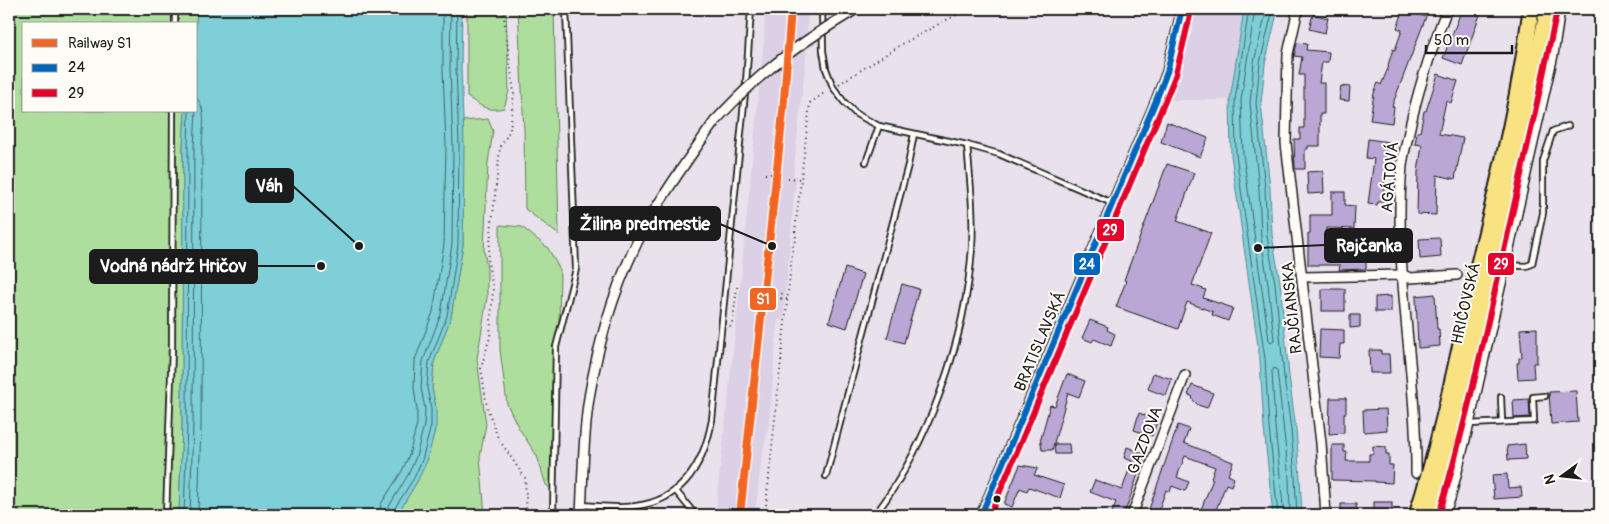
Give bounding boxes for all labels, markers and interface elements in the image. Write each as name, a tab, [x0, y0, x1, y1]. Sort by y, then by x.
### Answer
legend	[22, 22, 198, 112]
scale bar	[1426, 22, 1513, 54]
text: 50 m	[1434, 31, 1469, 50]
text: Railway S1	[68, 34, 131, 53]
text: 24	[68, 58, 85, 77]
text: 29	[68, 84, 84, 103]
street label: AGÁTOVÁ	[1377, 141, 1403, 213]
callout: Váh	[246, 169, 293, 202]
text: Váh	[255, 175, 283, 198]
callout: Žilina predmestie	[570, 207, 720, 240]
text: Žilina predmestie	[580, 213, 711, 236]
line badge: 29	[1096, 218, 1125, 242]
text: 29	[1102, 222, 1118, 239]
callout: Rajčanka	[1325, 229, 1412, 262]
text: Rajčanka	[1336, 235, 1403, 258]
callout: Vodná nádrž Hričov	[90, 250, 257, 283]
line badge: 24	[1073, 252, 1101, 276]
line badge: 29	[1487, 252, 1515, 276]
text: Vodná nádrž Hričov	[99, 255, 247, 278]
text: 24	[1079, 256, 1096, 273]
text: 29	[1493, 256, 1509, 273]
street label: HRIČOVSKÁ	[1447, 260, 1485, 346]
street label: RAJČIANSKA	[1277, 261, 1307, 355]
line badge: S1	[749, 287, 777, 311]
street label: BRATISLAVSKÁ	[1010, 288, 1070, 394]
text: S1	[756, 291, 770, 308]
street label: GAZDOVA	[1123, 404, 1167, 477]
north arrow	[1536, 452, 1586, 502]
text: N	[1540, 472, 1559, 486]
unlabelled marker	[992, 494, 1002, 504]

